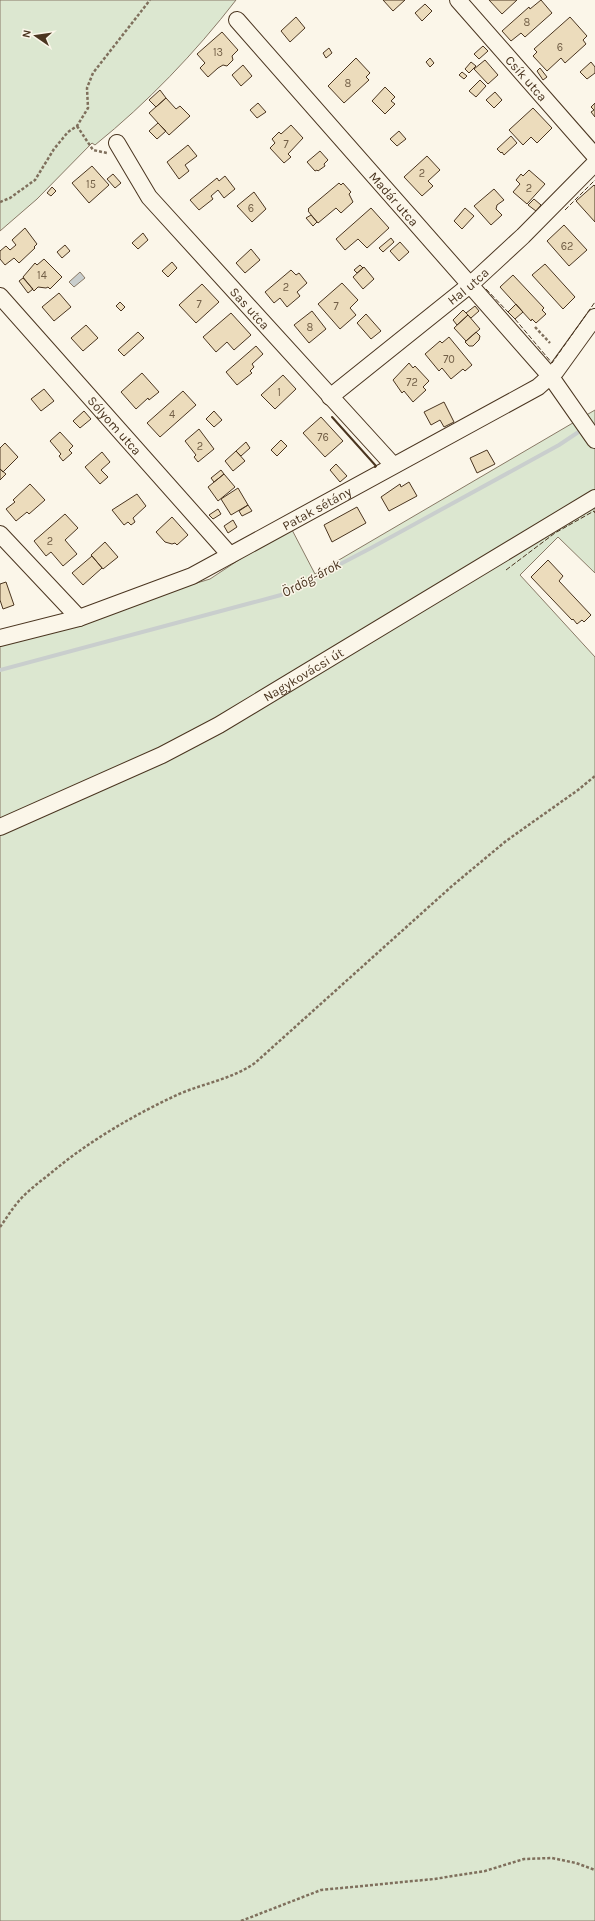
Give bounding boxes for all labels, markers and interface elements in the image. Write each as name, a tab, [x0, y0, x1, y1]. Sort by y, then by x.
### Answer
north arrow	[16, 16, 56, 56]
house number: 8	[524, 16, 531, 29]
text: N	[20, 29, 34, 39]
house number: 6	[557, 41, 563, 54]
house number: 13	[213, 46, 223, 59]
street label: Csík utca	[502, 53, 550, 104]
house number: 8	[345, 77, 352, 90]
house number: 7	[283, 138, 289, 151]
house number: 2	[419, 167, 425, 180]
street label: Madár utca	[366, 169, 422, 229]
house number: 15	[86, 178, 96, 191]
house number: 2	[526, 182, 532, 195]
house number: 6	[248, 202, 254, 215]
house number: 62	[561, 240, 573, 253]
street label: Hal utca	[445, 265, 492, 308]
house number: 14	[37, 269, 47, 282]
house number: 2	[283, 281, 289, 294]
street label: Sas utca	[227, 284, 273, 333]
house number: 7	[196, 298, 202, 311]
house number: 7	[333, 300, 339, 313]
house number: 8	[307, 321, 314, 334]
house number: 70	[443, 353, 455, 366]
house number: 72	[406, 376, 418, 389]
house number: 1	[277, 386, 281, 399]
street label: Sólyom utca	[84, 393, 145, 458]
house number: 4	[169, 408, 175, 421]
house number: 76	[317, 431, 329, 444]
house number: 2	[197, 440, 203, 453]
street label: Patak sétány	[280, 483, 354, 533]
house number: 2	[47, 535, 53, 548]
water label: Ördög-árok	[279, 555, 345, 601]
street label: Nagykovácsi út	[261, 645, 346, 705]

